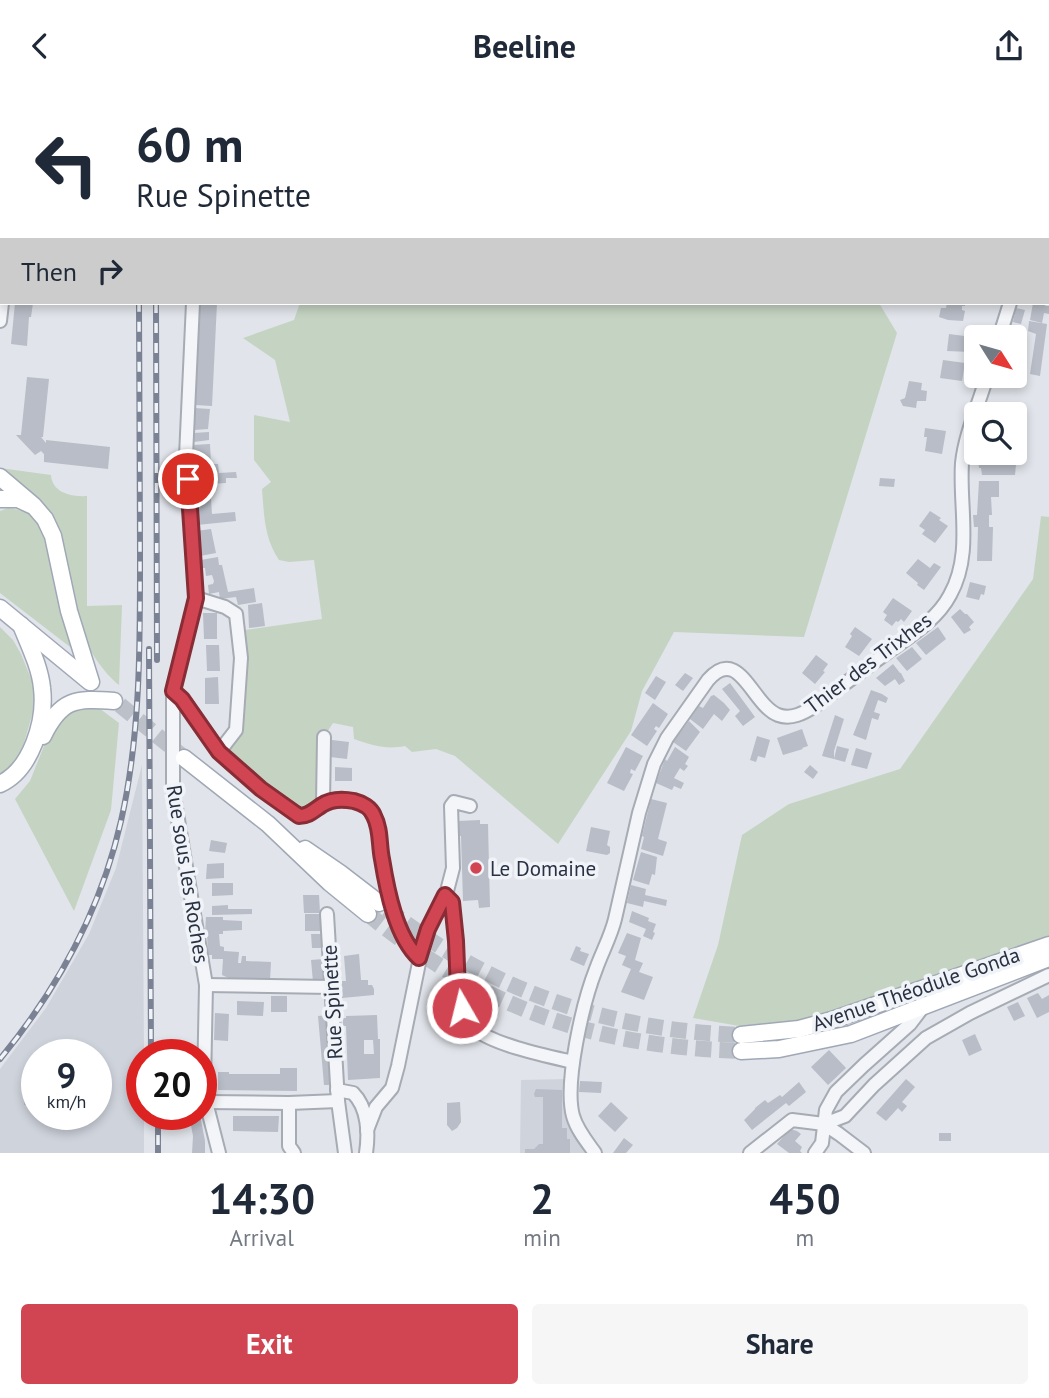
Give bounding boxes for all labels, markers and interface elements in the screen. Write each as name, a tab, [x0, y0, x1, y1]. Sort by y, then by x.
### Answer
text: Beeline	[473, 25, 576, 67]
icon: back	[21, 27, 59, 65]
icon: share	[990, 27, 1028, 65]
text: 60 m	[136, 112, 243, 176]
icon: left	[21, 119, 112, 210]
text: Rue Spinette	[136, 174, 311, 216]
icon: right	[91, 252, 129, 290]
text: Then	[21, 255, 77, 288]
north arrow	[964, 325, 1027, 389]
map controls	[964, 325, 1027, 465]
button: search	[964, 402, 1027, 465]
pin	[158, 449, 218, 509]
icon: arrive	[169, 460, 207, 498]
street label: Thier des Trixhes	[799, 606, 937, 720]
street label: Rue sous les Roches	[161, 783, 215, 965]
place label: Le Domaine	[490, 855, 596, 882]
marker: Le Domaine	[468, 860, 484, 876]
street label: Avenue Théodule Gonda	[809, 941, 1023, 1037]
street label: Rue Spinette	[316, 944, 348, 1060]
position arrow	[425, 971, 499, 1045]
speed limit sign: 20	[126, 1039, 217, 1130]
text: 9	[57, 1052, 76, 1098]
text: km/h	[47, 1090, 86, 1113]
text: 14:30	[208, 1171, 315, 1226]
text: 2	[530, 1171, 554, 1226]
text: 450	[769, 1171, 841, 1226]
text: Arrival	[229, 1223, 294, 1252]
text: min	[523, 1223, 561, 1252]
text: m	[796, 1223, 814, 1252]
button: Exit	[21, 1304, 518, 1384]
button: Share	[532, 1304, 1028, 1384]

